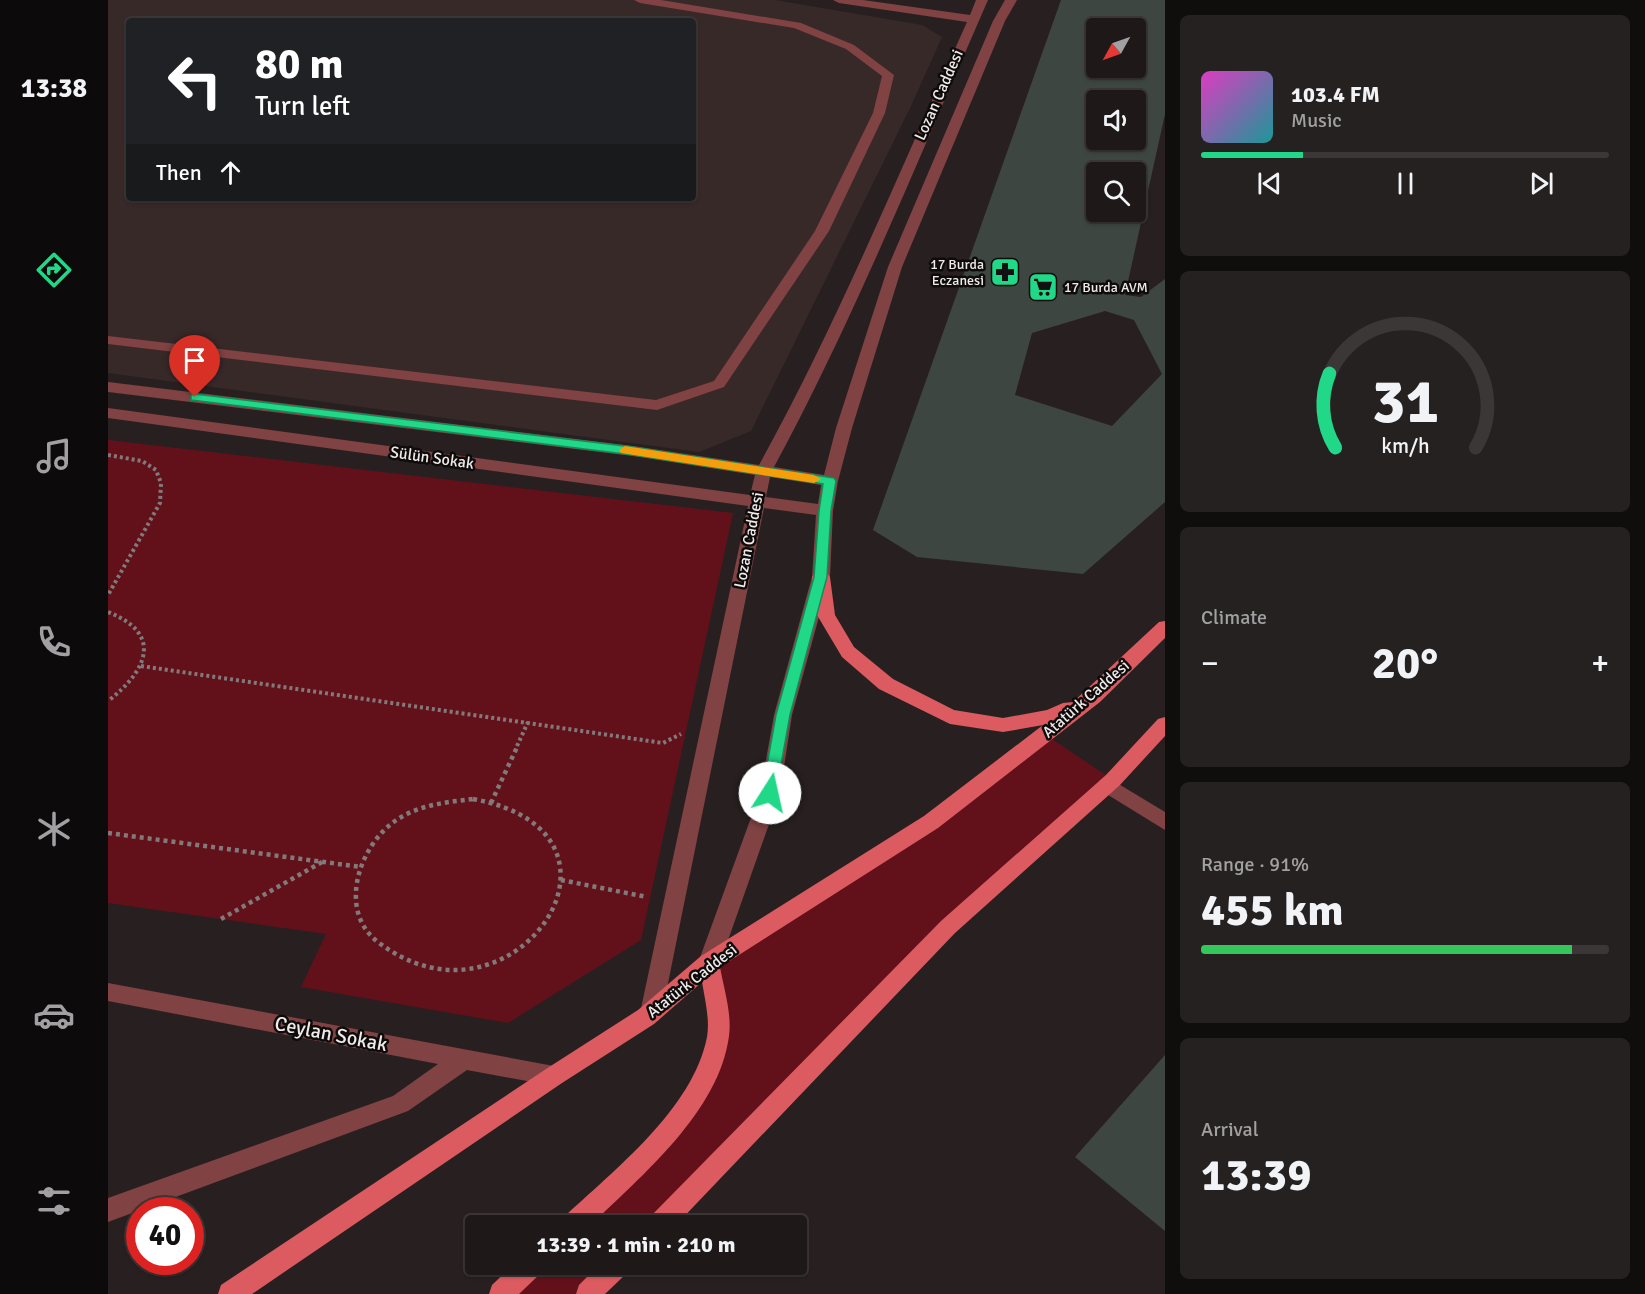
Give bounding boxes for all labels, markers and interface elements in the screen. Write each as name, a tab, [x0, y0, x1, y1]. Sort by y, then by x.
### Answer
north arrow	[1086, 18, 1146, 78]
map controls	[1086, 18, 1146, 222]
text: 80 m	[255, 39, 344, 90]
icon: left	[156, 42, 234, 120]
street label: Lozan Caddesi	[910, 46, 968, 144]
text: 13:38	[21, 72, 87, 105]
text: 103.4 FM	[1291, 81, 1380, 108]
text: Turn left	[255, 90, 350, 123]
button: sound	[1086, 90, 1146, 150]
text: Music	[1291, 108, 1342, 133]
icon: ahead	[214, 156, 247, 189]
text: Then	[156, 159, 202, 186]
button: search	[1086, 162, 1146, 222]
icon: previous	[1253, 167, 1286, 200]
icon: pause	[1389, 167, 1422, 200]
icon: next	[1525, 167, 1558, 200]
icon: directions	[33, 249, 75, 291]
place label: 17 Burda Eczanesi	[930, 256, 984, 289]
pharmacy icon: 17 Burda Eczanesi	[989, 256, 1021, 288]
supermarket icon: 17 Burda AVM	[1027, 271, 1059, 303]
place label: 17 Burda AVM	[1064, 279, 1148, 296]
pin	[169, 335, 220, 397]
icon: arrive	[178, 344, 211, 377]
text: 31	[1371, 363, 1439, 440]
text: km/h	[1381, 434, 1429, 460]
icon: music	[33, 435, 75, 477]
street label: Sülün Sokak	[389, 442, 475, 474]
street label: Lozan Caddesi	[730, 490, 768, 590]
text: Climate	[1201, 605, 1267, 630]
icon: phone	[33, 621, 75, 663]
text: 20°	[1372, 636, 1438, 691]
text: −	[1201, 643, 1219, 684]
text: +	[1591, 643, 1609, 684]
street label: Atatürk Caddesi	[1038, 656, 1134, 742]
position arrow	[738, 761, 802, 825]
icon: climate	[33, 808, 75, 850]
text: Range · 91%	[1201, 852, 1309, 877]
text: 455 km	[1201, 883, 1344, 938]
street label: Atatürk Caddesi	[643, 940, 741, 1022]
icon: car	[33, 994, 75, 1036]
street label: Ceylan Sokak	[273, 1011, 389, 1057]
text: Arrival	[1201, 1117, 1259, 1142]
text: 13:39	[1201, 1148, 1311, 1203]
icon: filters	[33, 1180, 75, 1222]
speed limit sign: 40	[126, 1197, 204, 1275]
text: 13:39 · 1 min · 210 m	[536, 1231, 736, 1258]

